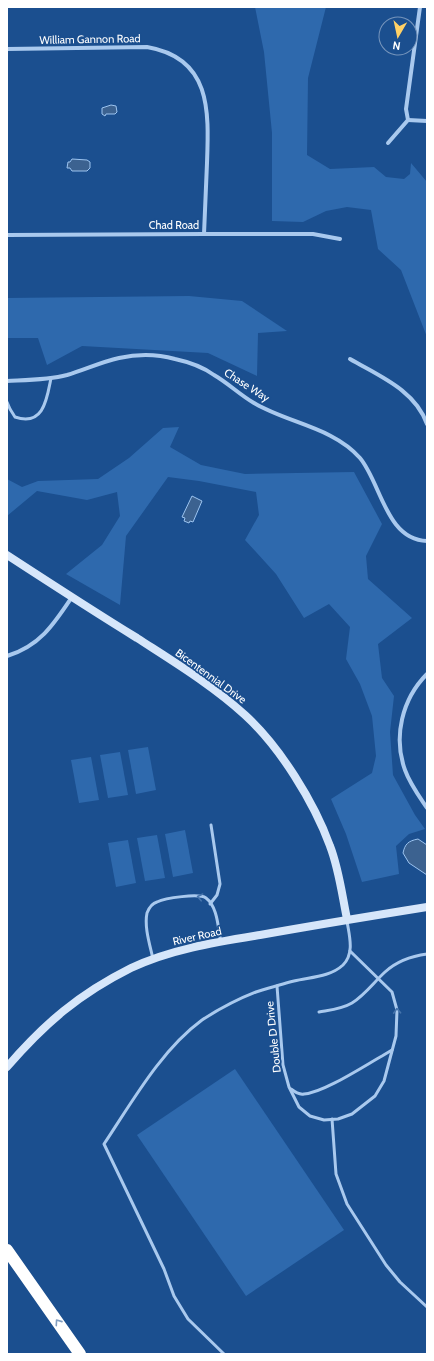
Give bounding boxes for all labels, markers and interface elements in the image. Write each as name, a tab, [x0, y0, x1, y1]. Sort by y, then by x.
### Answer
north arrow	[378, 16, 418, 56]
street label: William Gannon Road	[39, 31, 141, 47]
text: N	[391, 38, 401, 53]
street label: Chad Road	[149, 218, 199, 232]
street label: Chase Way	[222, 365, 273, 405]
street label: Bicentennial Drive	[173, 646, 250, 707]
one-way arrow	[196, 894, 203, 902]
street label: River Road	[171, 924, 223, 948]
street label: Double D Drive	[262, 1000, 284, 1073]
one-way arrow	[393, 1008, 401, 1014]
one-way arrow	[55, 1319, 63, 1326]

